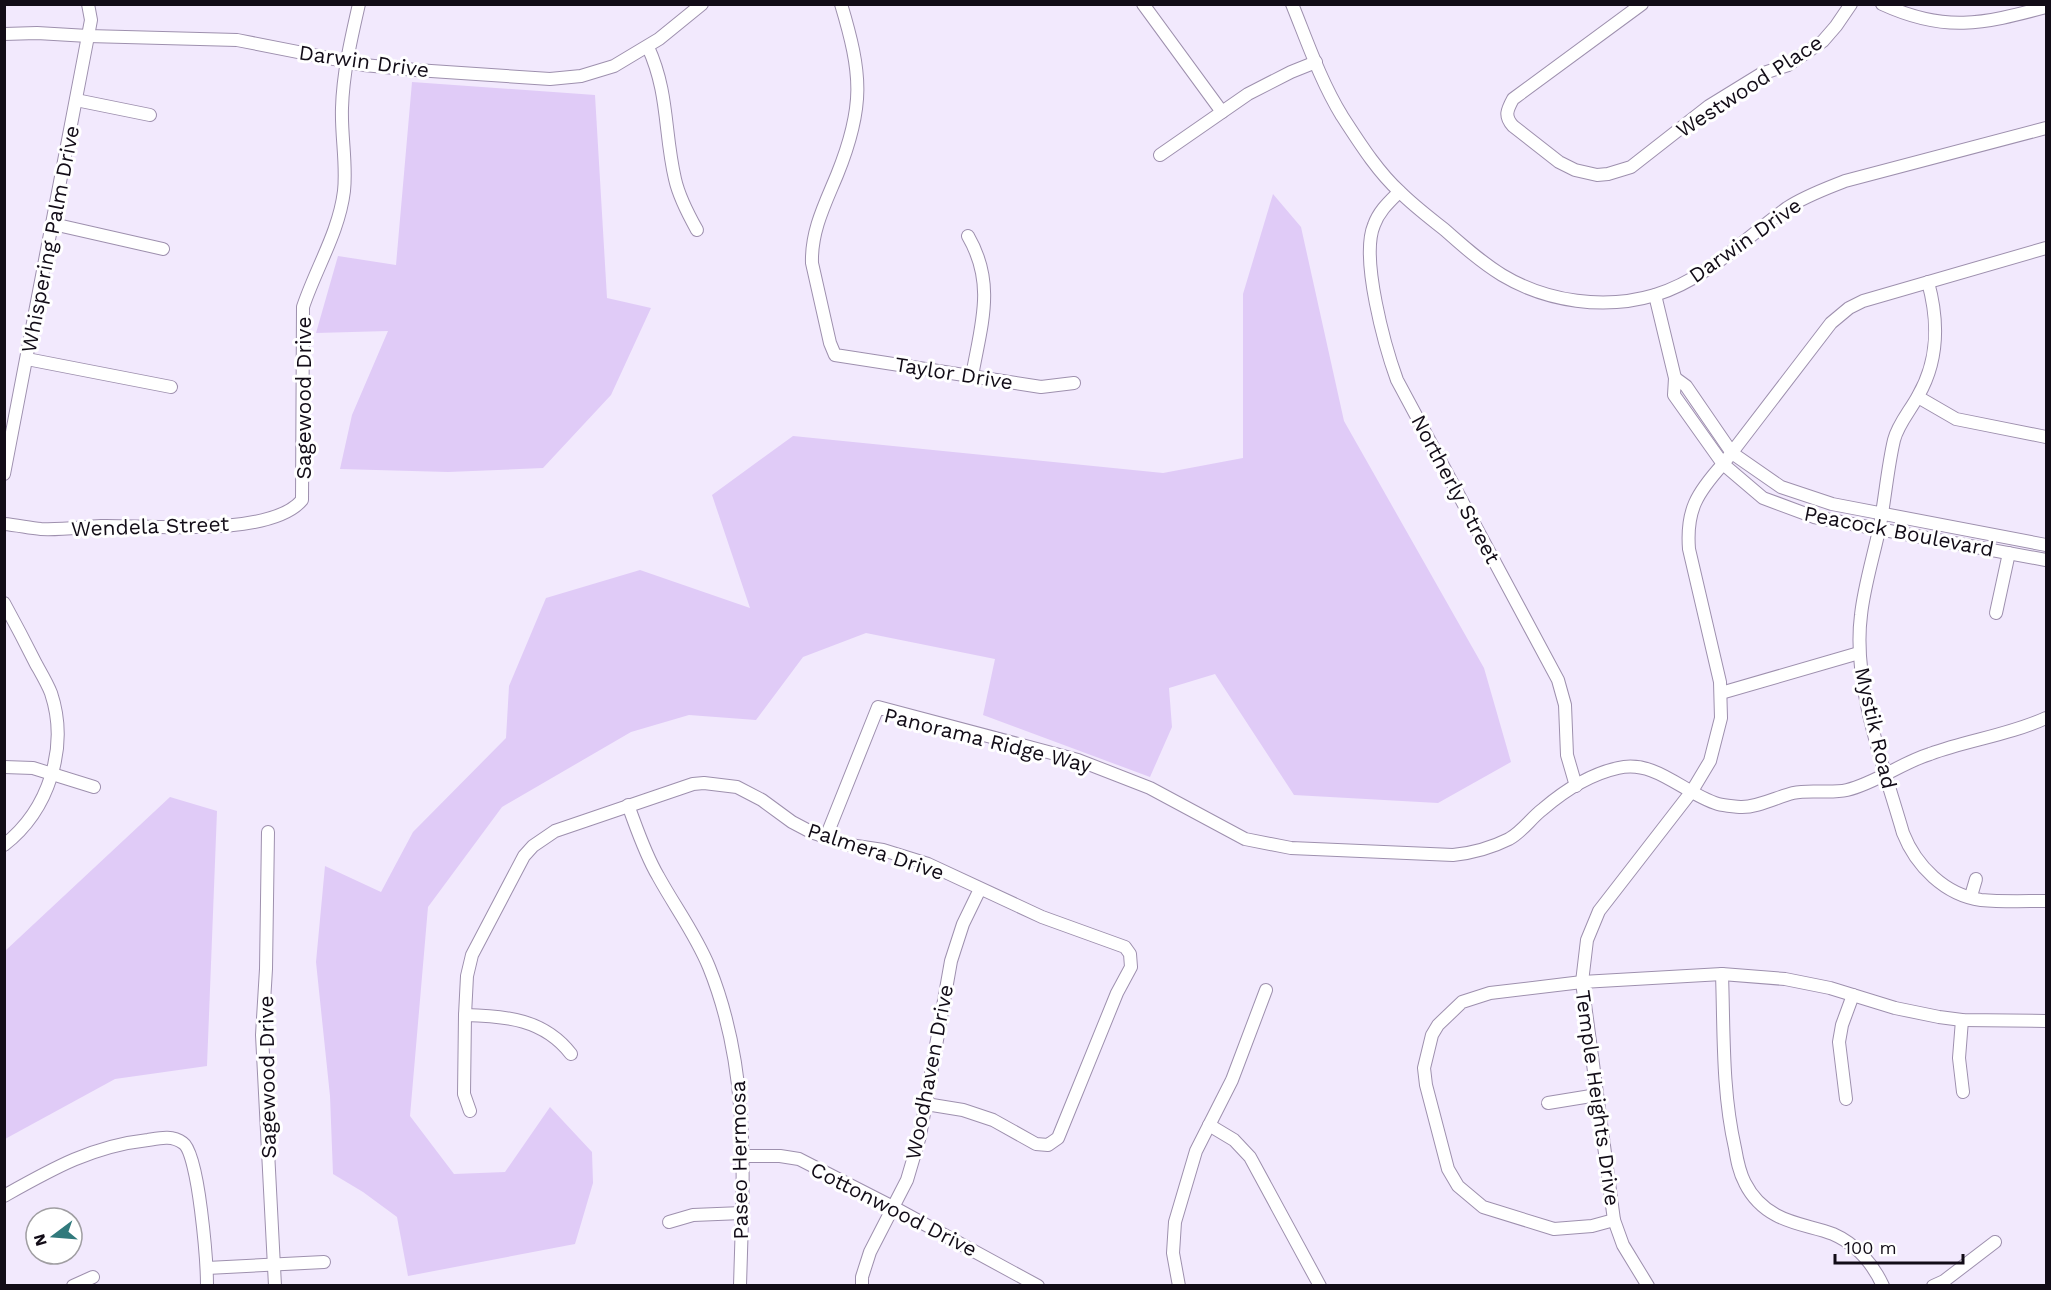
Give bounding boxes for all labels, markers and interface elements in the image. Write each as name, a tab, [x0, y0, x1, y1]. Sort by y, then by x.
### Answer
street label: Westwood Place	[1671, 29, 1827, 143]
street label: Darwin Drive	[297, 39, 431, 83]
street label: Whispering Palm Drive	[16, 123, 84, 355]
street label: Darwin Drive	[1684, 192, 1806, 288]
street label: Sagewood Drive	[291, 316, 316, 480]
street label: Taylor Drive	[893, 351, 1015, 395]
street label: Northerly Street	[1406, 410, 1506, 568]
street label: Peacock Boulevard	[1802, 500, 1996, 562]
street label: Wendela Street	[71, 511, 230, 541]
street label: Mystik Road	[1850, 665, 1902, 791]
street label: Panorama Ridge Way	[882, 702, 1095, 778]
street label: Palmera Drive	[804, 817, 948, 885]
street label: Woodhaven Drive	[900, 982, 958, 1162]
street label: Temple Heights Drive	[1570, 989, 1626, 1207]
street label: Sagewood Drive	[253, 995, 281, 1159]
street label: Paseo Hermosa	[725, 1080, 753, 1240]
street label: Cottonwood Drive	[807, 1156, 981, 1262]
north arrow	[24, 1206, 84, 1266]
scale bar	[1835, 1227, 1962, 1265]
text: N	[29, 1232, 51, 1248]
text: 100 m	[1844, 1237, 1897, 1258]

